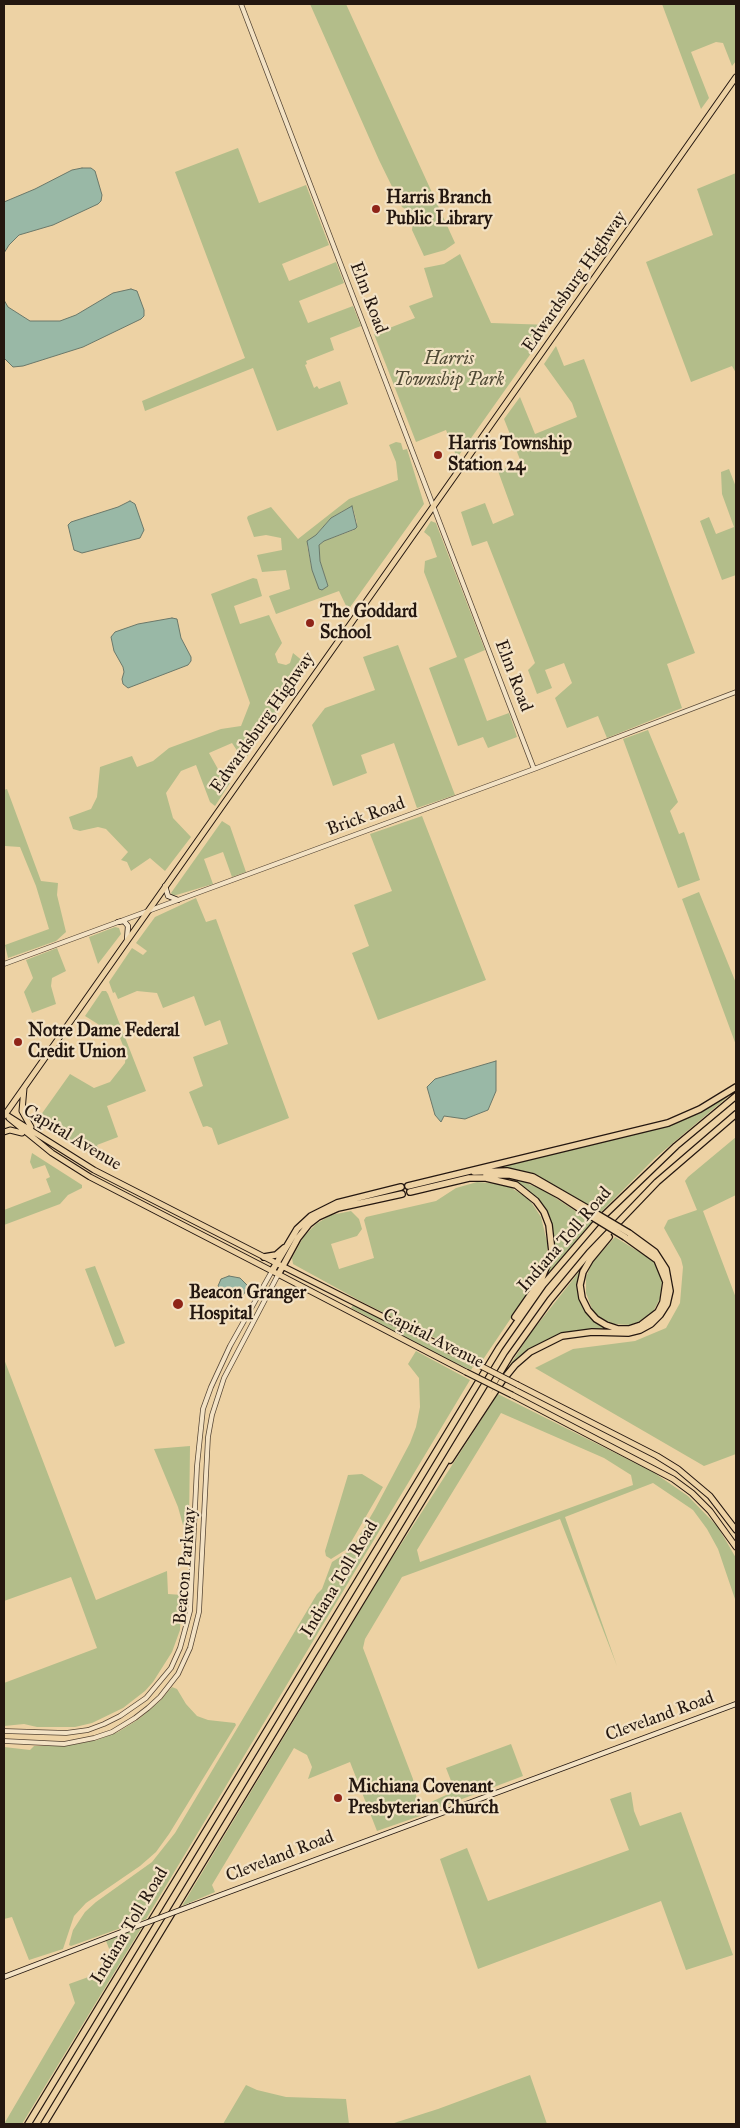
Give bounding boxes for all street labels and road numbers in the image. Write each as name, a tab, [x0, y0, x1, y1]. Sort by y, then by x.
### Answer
street label: Edwardsburg Highway	[518, 207, 632, 357]
street label: Elm Road	[344, 259, 392, 337]
street label: Elm Road	[489, 637, 537, 715]
street label: Edwardsburg Highway	[206, 648, 320, 798]
street label: Brick Road	[324, 793, 408, 841]
street label: Capital Avenue	[19, 1100, 125, 1176]
street label: Indiana Toll Road	[513, 1183, 617, 1297]
street label: Capital Avenue	[379, 1304, 487, 1374]
street label: Beacon Parkway	[170, 1507, 202, 1625]
street label: Indiana Toll Road	[297, 1517, 383, 1641]
street label: Cleveland Road	[603, 1687, 717, 1747]
street label: Cleveland Road	[223, 1827, 337, 1887]
street label: Indiana Toll Road	[87, 1864, 173, 1988]

